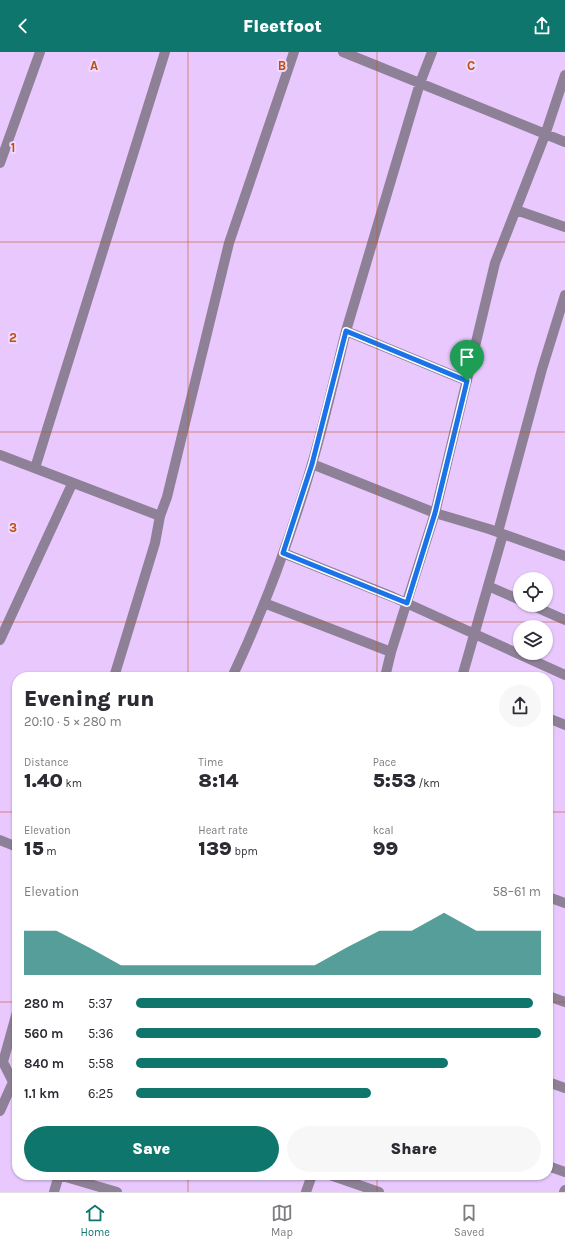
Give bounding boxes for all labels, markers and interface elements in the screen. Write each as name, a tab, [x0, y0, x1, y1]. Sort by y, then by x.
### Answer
icon: back	[12, 15, 34, 37]
text: Fleetfoot	[243, 15, 322, 37]
icon: share	[531, 15, 553, 37]
text: A	[90, 58, 98, 73]
text: B	[278, 58, 286, 73]
text: C	[467, 58, 475, 73]
text: 1	[11, 140, 15, 155]
text: 2	[9, 330, 17, 345]
pin	[450, 340, 484, 381]
icon: arrive	[456, 346, 478, 368]
text: 3	[9, 520, 17, 535]
map controls	[513, 572, 553, 660]
button: locate	[513, 572, 553, 612]
button: layers	[513, 620, 553, 660]
button: share	[499, 685, 541, 727]
text: Evening run	[24, 686, 154, 712]
text: 20:10 · 5 × 280 m	[24, 714, 122, 729]
text: Distance	[24, 756, 68, 769]
text: Time	[198, 756, 223, 769]
text: Pace	[373, 756, 396, 769]
text: 1.40	[24, 769, 63, 792]
text: 8:14	[198, 769, 239, 792]
text: 5:53	[373, 769, 416, 792]
text: km	[63, 777, 82, 790]
text: /km	[416, 777, 440, 790]
text: Elevation	[24, 824, 71, 837]
text: Heart rate	[198, 824, 248, 837]
text: kcal	[373, 824, 394, 837]
text: 15	[24, 837, 44, 860]
text: 139	[198, 837, 232, 860]
text: 99	[373, 837, 398, 860]
text: m	[44, 845, 57, 858]
text: bpm	[232, 845, 258, 858]
text: Elevation	[24, 884, 79, 899]
text: 58–61 m	[493, 884, 541, 899]
text: 280 m	[24, 996, 64, 1011]
text: 5:37	[88, 996, 112, 1011]
text: 560 m	[24, 1026, 63, 1041]
text: 5:36	[88, 1026, 113, 1041]
text: 840 m	[24, 1056, 64, 1071]
text: 5:58	[88, 1056, 114, 1071]
text: 1.1 km	[24, 1086, 59, 1101]
text: 6:25	[88, 1086, 113, 1101]
button: Save	[24, 1126, 279, 1172]
button: Share	[287, 1126, 541, 1172]
tab: Home	[81, 1202, 110, 1239]
tab: Map	[271, 1202, 293, 1239]
tab: Saved	[454, 1202, 484, 1239]

